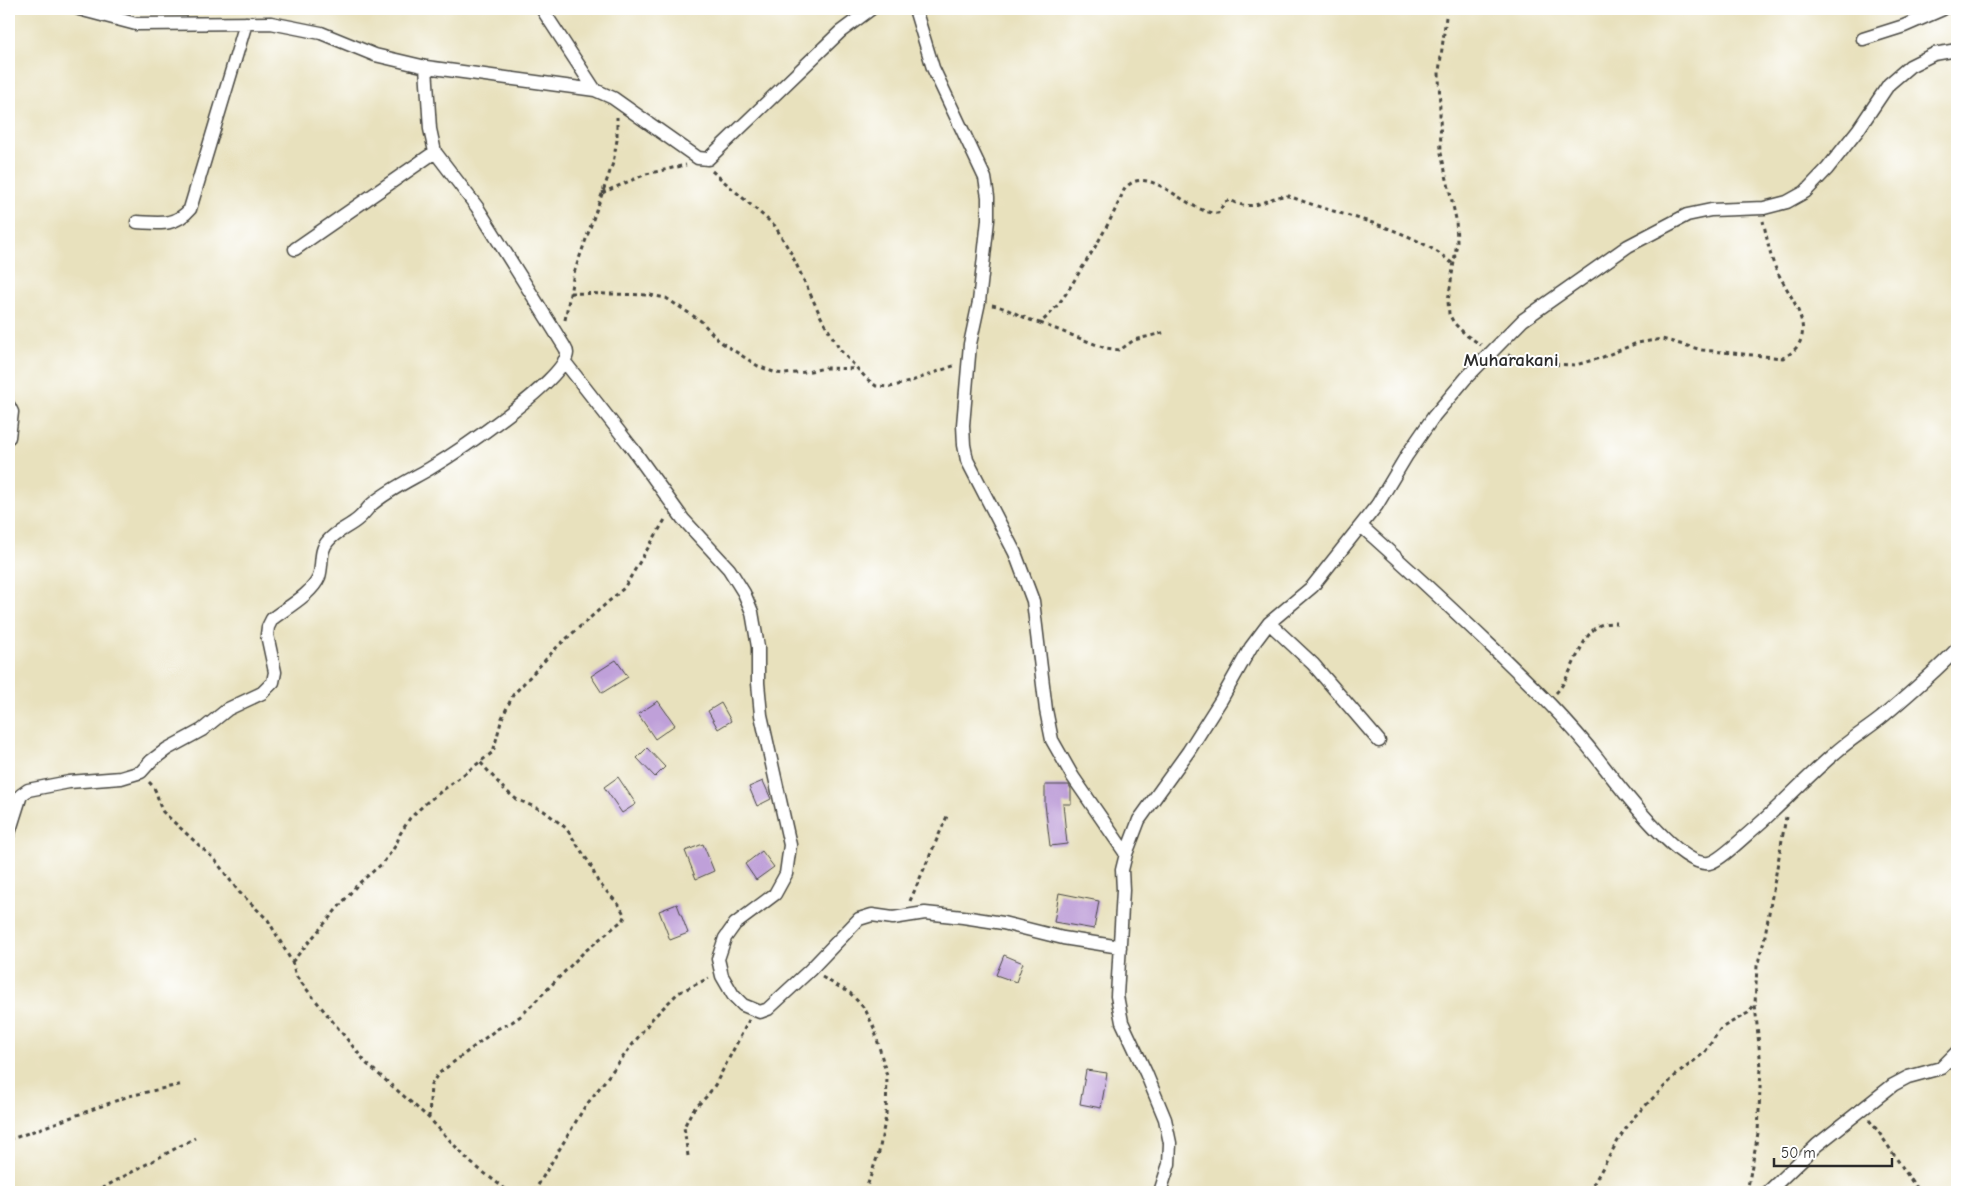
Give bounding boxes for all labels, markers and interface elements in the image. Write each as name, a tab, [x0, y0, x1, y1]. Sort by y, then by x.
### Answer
district label: Muharakani	[1463, 349, 1559, 371]
scale bar	[1774, 1136, 1891, 1168]
text: 50 m	[1781, 1144, 1816, 1162]

